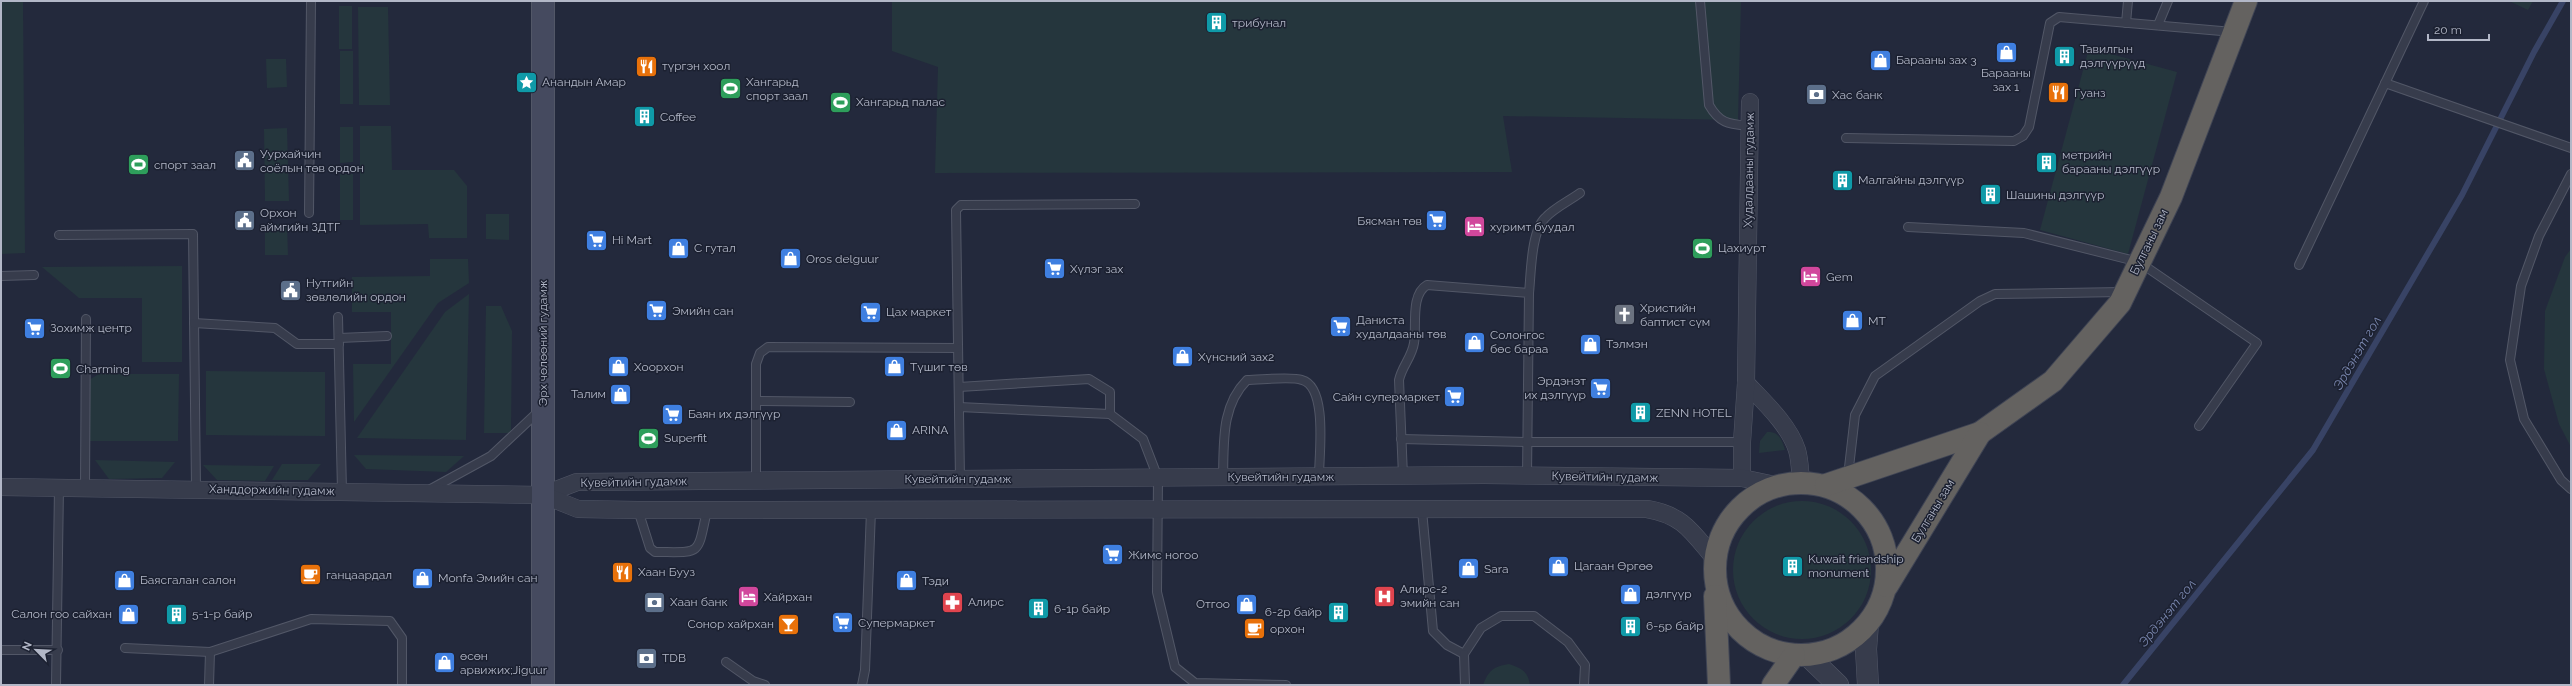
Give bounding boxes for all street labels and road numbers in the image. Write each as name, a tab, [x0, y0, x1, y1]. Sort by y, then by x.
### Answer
street label: Худалдааны гудамж	[1741, 112, 1757, 228]
street label: Булганы зам	[2127, 207, 2171, 277]
street label: Эрх чөлөөний гудамж	[536, 279, 550, 406]
street label: Кувейтийн гудамж	[1551, 469, 1659, 485]
street label: Кувейтийн гудамж	[1227, 470, 1335, 484]
street label: Кувейтийн гудамж	[904, 472, 1012, 486]
street label: Кувейтийн гудамж	[580, 474, 688, 490]
street label: Булганы зам	[1909, 477, 1957, 545]
street label: Ханддоржийн гудамж	[209, 482, 336, 498]

